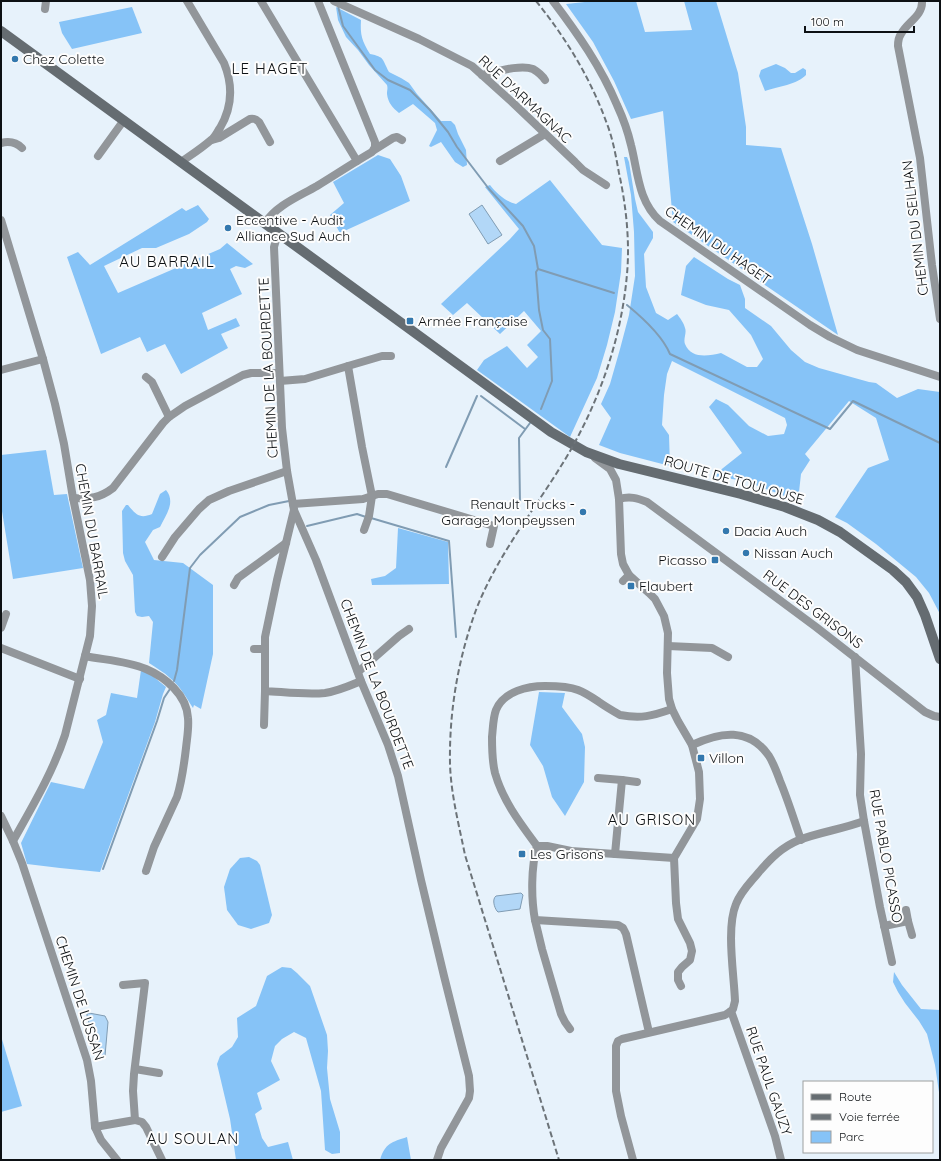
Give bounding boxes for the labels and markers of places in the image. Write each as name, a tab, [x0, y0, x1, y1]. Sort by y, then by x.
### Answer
place label: Chez Colette	[23, 50, 105, 68]
marker: Chez Colette	[10, 54, 20, 64]
place label: Eccentive - Audit Alliance Sud Auch	[236, 211, 350, 245]
marker: Eccentive - Audit Alliance Sud Auch	[223, 223, 233, 233]
place label: Armée Française	[418, 312, 528, 330]
marker: Armée Française	[405, 316, 415, 326]
place label: Renault Trucks - Garage Monpeyssen	[441, 495, 575, 529]
marker: Renault Trucks - Garage Monpeyssen	[578, 507, 588, 517]
place label: Dacia Auch	[734, 522, 807, 540]
marker: Dacia Auch	[721, 526, 731, 536]
place label: Nissan Auch	[754, 544, 833, 562]
marker: Nissan Auch	[741, 548, 751, 558]
place label: Picasso	[658, 551, 707, 569]
marker: Picasso	[710, 555, 720, 565]
place label: Flaubert	[639, 577, 693, 595]
marker: Flaubert	[626, 581, 636, 591]
place label: Villon	[709, 749, 744, 767]
marker: Villon	[696, 753, 706, 763]
place label: Les Grisons	[530, 845, 604, 863]
marker: Les Grisons	[517, 849, 527, 859]

